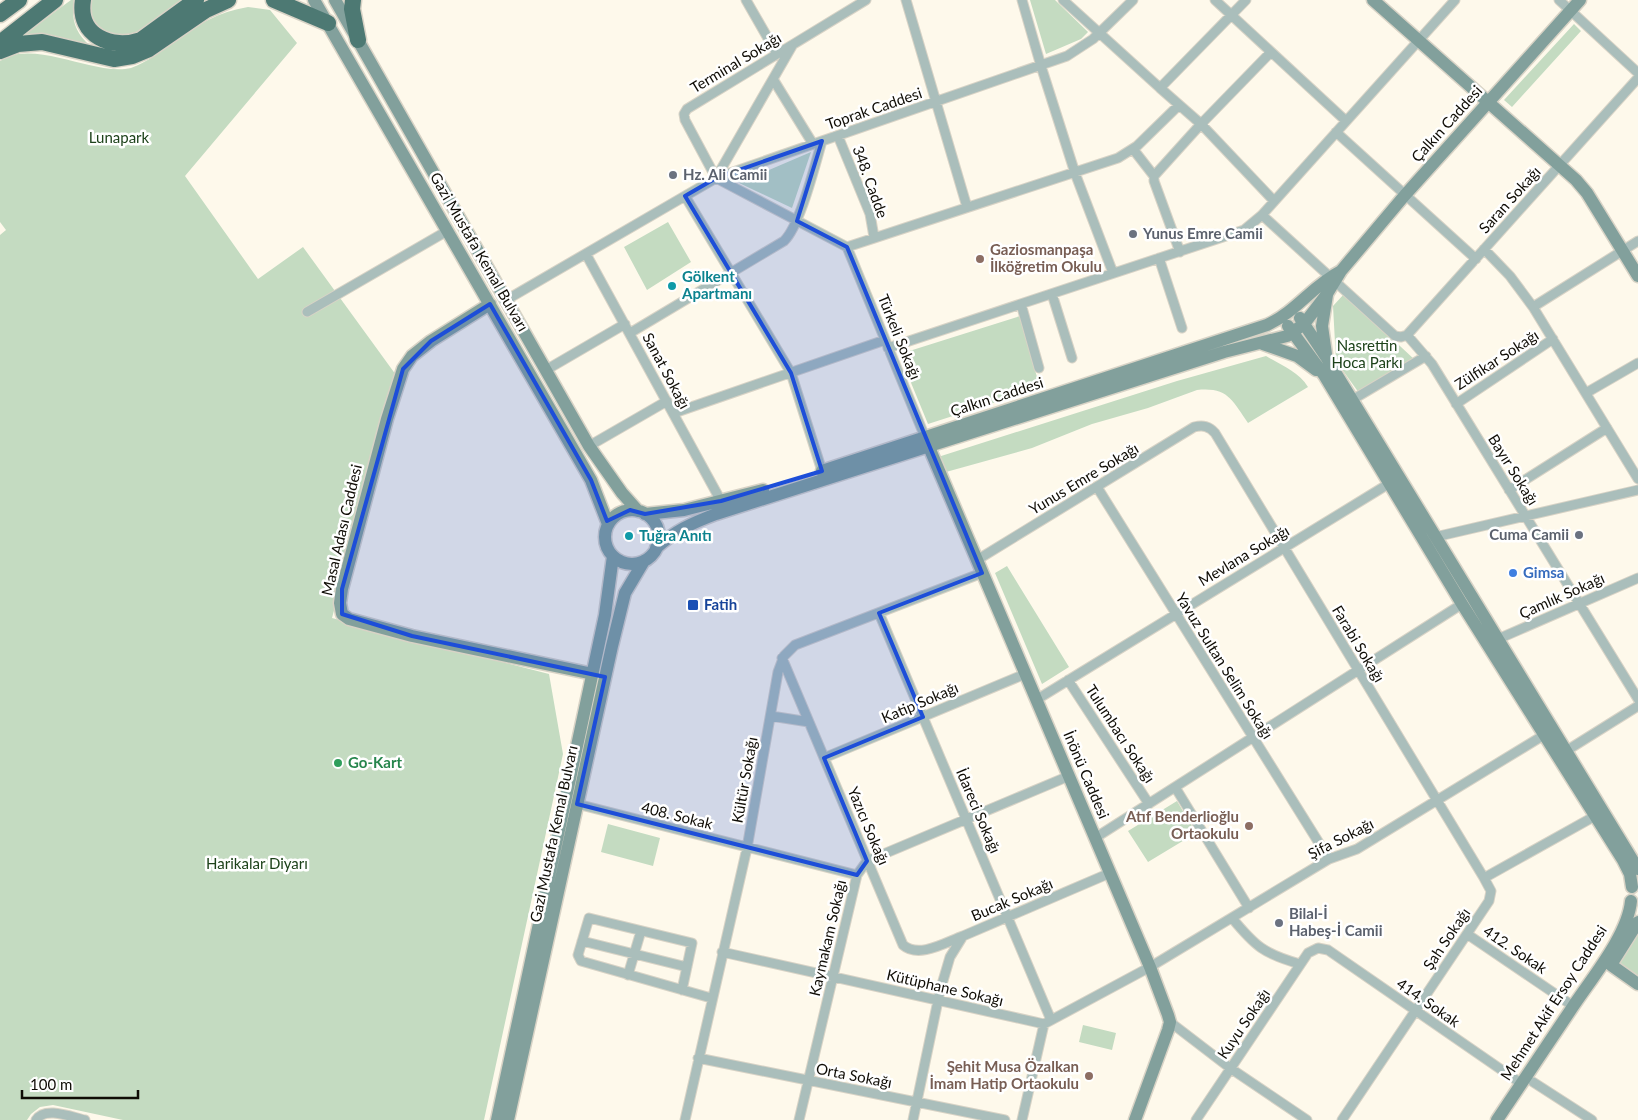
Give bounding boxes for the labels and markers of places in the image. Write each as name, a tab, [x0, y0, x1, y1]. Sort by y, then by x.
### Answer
place label: Hz. Ali Camii	[683, 165, 767, 183]
marker: Hz. Ali Camii	[667, 169, 679, 181]
place label: Yunus Emre Camii	[1142, 224, 1263, 242]
marker: Yunus Emre Camii	[1127, 228, 1139, 240]
place label: Gaziosmanpaşa İlköğretim Okulu	[990, 240, 1102, 275]
marker: Gaziosmanpaşa İlköğretim Okulu	[974, 253, 986, 265]
place label: Gölkent Apartmanı	[681, 267, 752, 302]
marker: Gölkent Apartmanı	[666, 280, 678, 292]
place label: Cuma Camii	[1489, 525, 1569, 543]
place label: Tuğra Anıtı	[639, 526, 712, 544]
marker: Cuma Camii	[1573, 529, 1585, 541]
marker: Tuğra Anıtı	[623, 530, 635, 542]
place label: Gimsa	[1523, 563, 1564, 581]
marker: Gimsa	[1507, 567, 1519, 579]
place label: Fatih	[704, 595, 737, 613]
marker: Fatih	[686, 598, 700, 612]
place label: Go-Kart	[348, 753, 402, 771]
marker: Go-Kart	[332, 757, 344, 769]
place label: Atıf Benderlioğlu Ortaokulu	[1125, 807, 1239, 842]
marker: Atıf Benderlioğlu Ortaokulu	[1243, 820, 1255, 832]
place label: Bilal-İ Habeş-İ Camii	[1289, 904, 1383, 939]
marker: Bilal-İ Habeş-İ Camii	[1273, 917, 1285, 929]
place label: Şehit Musa Özalkan İmam Hatip Ortaokulu	[930, 1057, 1079, 1092]
marker: Şehit Musa Özalkan İmam Hatip Ortaokulu	[1083, 1070, 1095, 1082]

